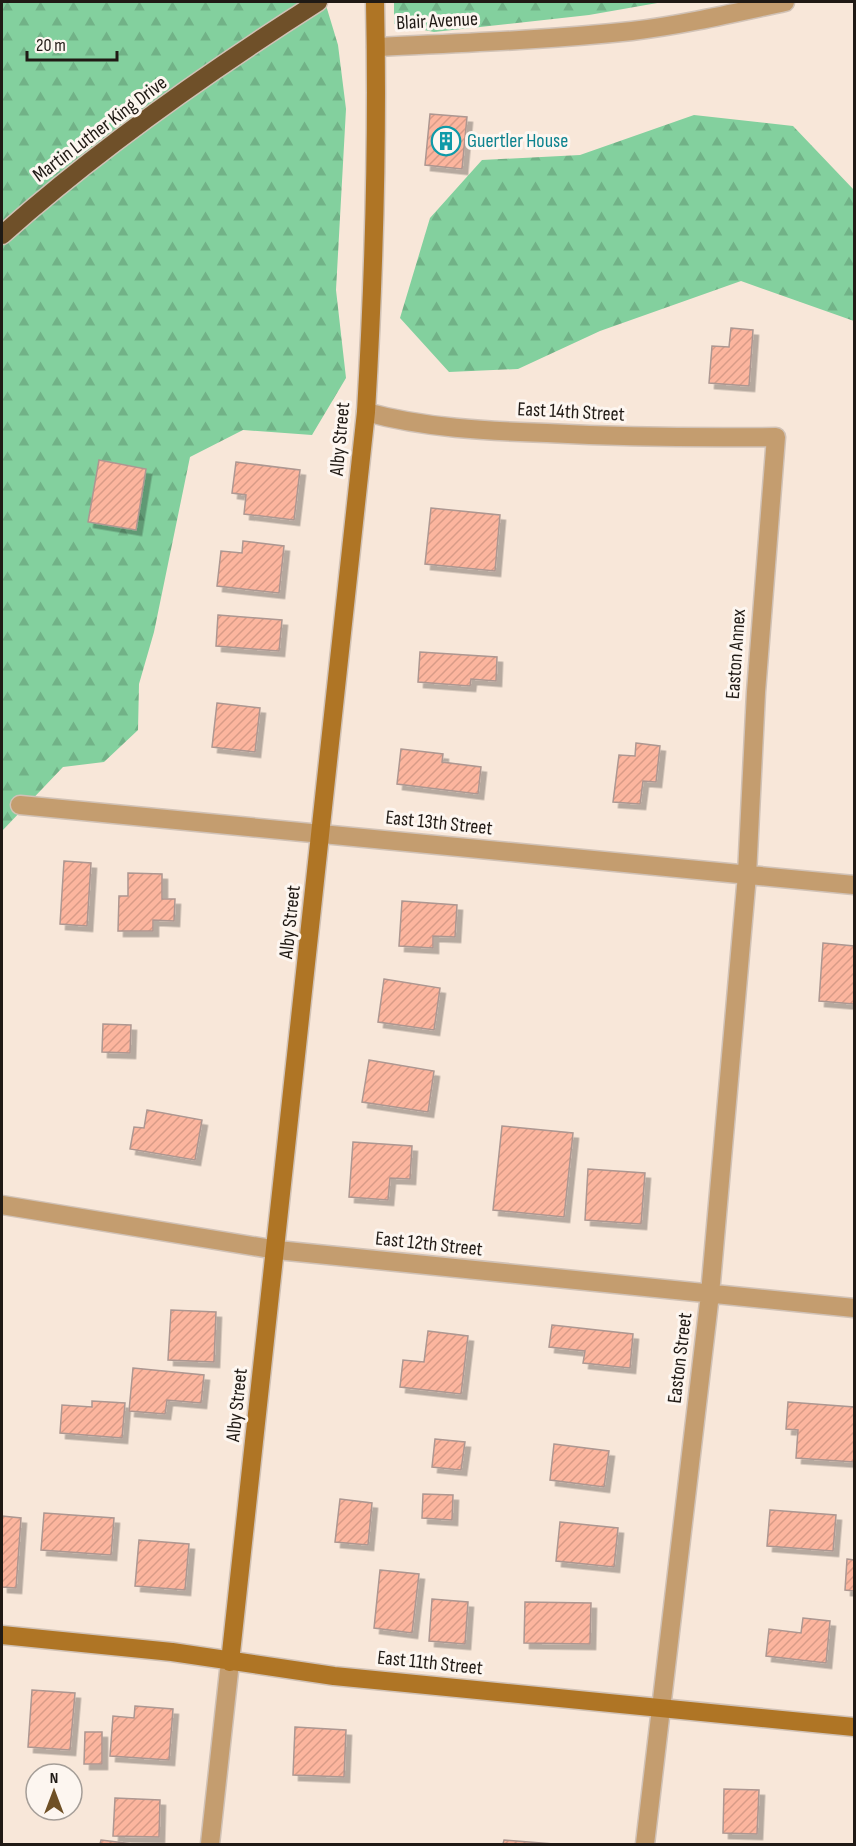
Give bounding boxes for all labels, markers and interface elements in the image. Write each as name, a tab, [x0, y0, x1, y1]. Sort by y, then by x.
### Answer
street label: Blair Avenue	[395, 7, 479, 35]
scale bar	[27, 24, 117, 62]
text: 20 m	[36, 35, 66, 56]
street label: Martin Luther King Drive	[28, 71, 172, 187]
building icon: Guertler House	[430, 125, 462, 157]
place label: Guertler House	[467, 129, 568, 153]
street label: East 14th Street	[517, 397, 625, 427]
street label: Alby Street	[325, 401, 355, 478]
street label: Easton Annex	[721, 608, 751, 700]
street label: East 13th Street	[384, 805, 494, 841]
street label: Alby Street	[274, 884, 306, 961]
street label: East 12th Street	[374, 1226, 484, 1262]
street label: Easton Street	[663, 1311, 697, 1405]
street label: Alby Street	[221, 1367, 253, 1444]
street label: East 11th Street	[376, 1646, 484, 1680]
north arrow	[24, 1762, 84, 1822]
text: N	[50, 1769, 58, 1788]

